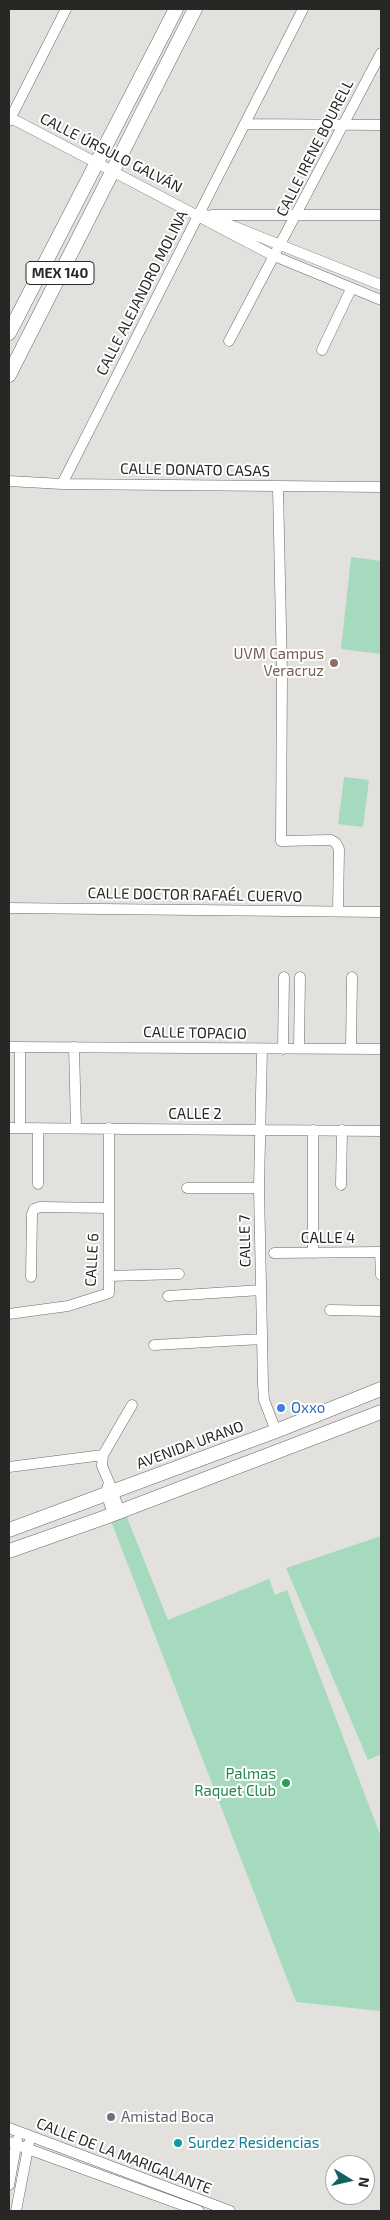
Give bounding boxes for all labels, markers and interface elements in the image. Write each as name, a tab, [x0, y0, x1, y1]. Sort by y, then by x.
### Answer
street label: CALLE IRENE BOURELL	[273, 76, 357, 220]
street label: CALLE ÚRSULO GALVÁN	[37, 109, 185, 197]
street label: CALLE ALEJANDRO MOLINA	[92, 207, 192, 379]
road number: MEX 140	[26, 262, 94, 284]
street label: CALLE DONATO CASAS	[120, 460, 270, 480]
place label: UVM Campus Veracruz	[234, 645, 324, 680]
marker: UVM Campus Veracruz	[328, 657, 340, 669]
street label: CALLE DOCTOR RAFAÉL CUERVO	[88, 884, 302, 906]
street label: CALLE TOPACIO	[143, 1023, 247, 1043]
street label: CALLE 2	[168, 1105, 222, 1123]
street label: CALLE 7	[236, 1214, 254, 1268]
street label: CALLE 4	[301, 1229, 355, 1247]
street label: CALLE 6	[82, 1233, 102, 1287]
place label: Oxxo	[291, 1399, 325, 1417]
marker: Oxxo	[275, 1402, 287, 1414]
street label: AVENIDA URANO	[134, 1417, 246, 1473]
place label: Palmas Raquet Club	[194, 1765, 276, 1800]
marker: Palmas Raquet Club	[280, 1777, 292, 1789]
place label: Amistad Boca	[121, 2108, 214, 2126]
marker: Amistad Boca	[105, 2111, 117, 2123]
street label: CALLE DE LA MARIGALANTE	[34, 2114, 214, 2198]
place label: Surdez Residencias	[188, 2134, 319, 2152]
marker: Surdez Residencias	[172, 2137, 184, 2149]
north arrow	[325, 2155, 375, 2205]
text: N	[355, 2176, 374, 2189]

